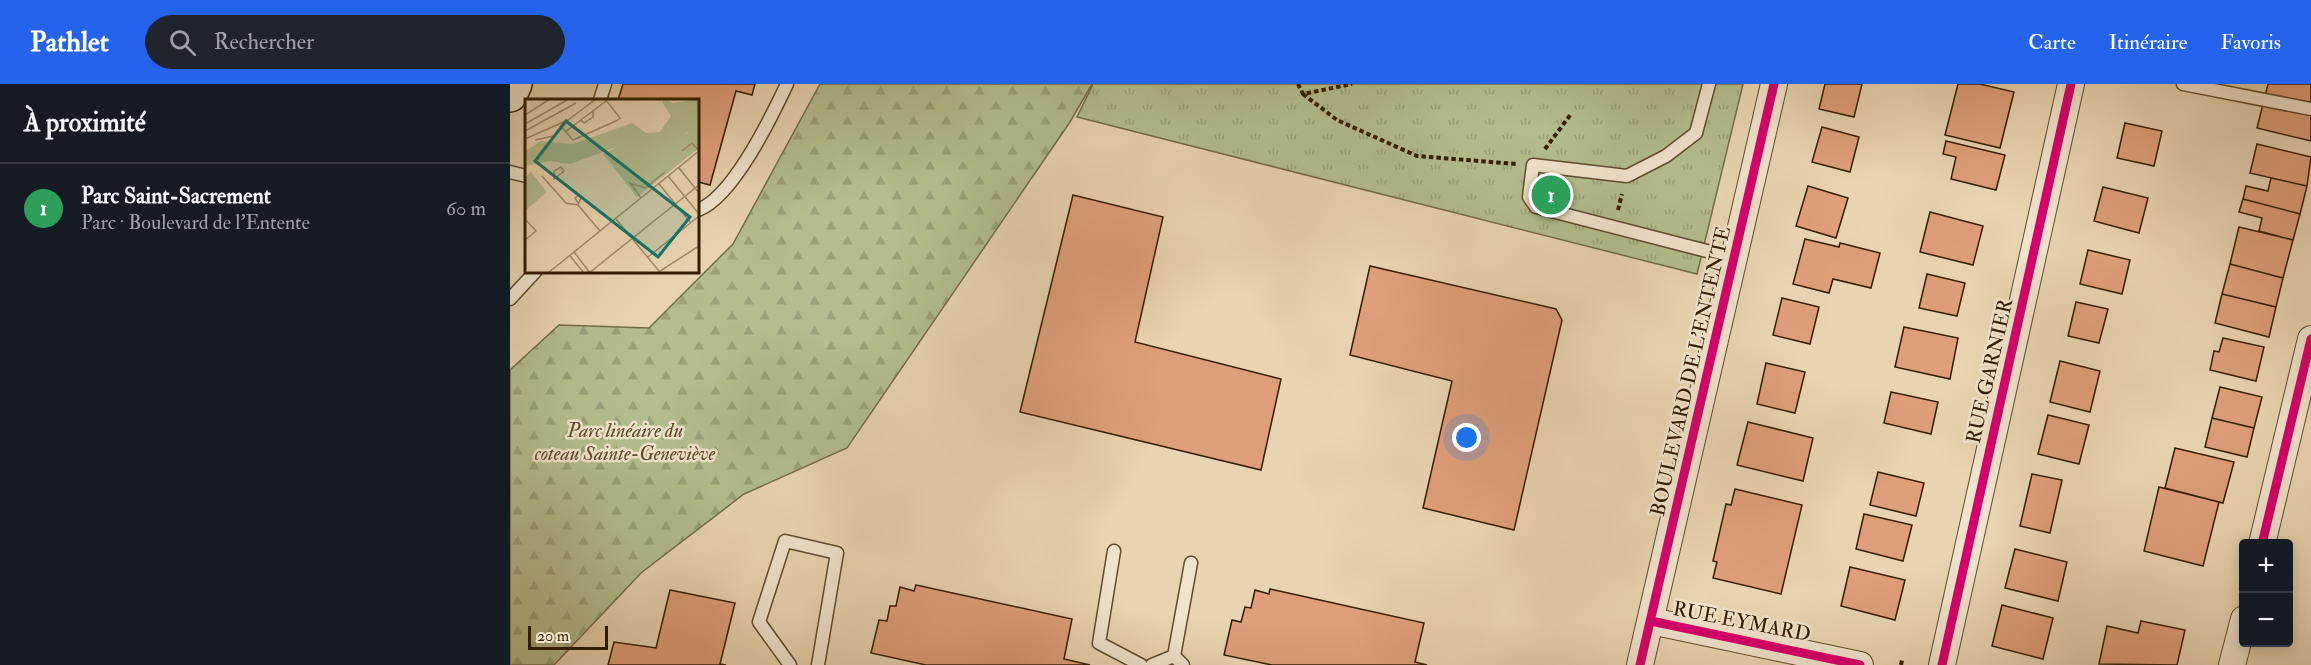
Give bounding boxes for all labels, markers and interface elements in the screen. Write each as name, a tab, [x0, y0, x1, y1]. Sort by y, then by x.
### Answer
search box	[145, 15, 565, 69]
text: Pathlet	[30, 25, 109, 60]
icon: search	[166, 26, 199, 59]
text: Rechercher	[214, 28, 314, 56]
text: Carte	[2028, 29, 2076, 56]
text: Itinéraire	[2109, 29, 2187, 56]
text: Favoris	[2220, 29, 2281, 56]
inset map	[525, 99, 699, 273]
text: À proximité	[24, 107, 146, 139]
pin: 1	[1532, 172, 1570, 218]
text: Parc Saint-Sacrement	[81, 182, 271, 210]
text: 1	[40, 196, 47, 221]
text: 60 m	[446, 196, 486, 221]
text: Parc · Boulevard de l'Entente	[81, 210, 310, 235]
street label: BOULEVARD DE L'ENTENTE	[1645, 224, 1736, 519]
street label: RUE GARNIER	[1961, 296, 2018, 446]
park label: Parc linéaire du coteau Sainte-Geneviève	[535, 418, 716, 466]
your location	[1452, 423, 1481, 452]
map controls	[2239, 539, 2293, 647]
button: +	[2239, 539, 2293, 593]
button: −	[2239, 593, 2293, 647]
street label: RUE EYMARD	[1671, 596, 1813, 647]
scale bar	[528, 623, 608, 650]
text: 20 m	[537, 626, 569, 646]

